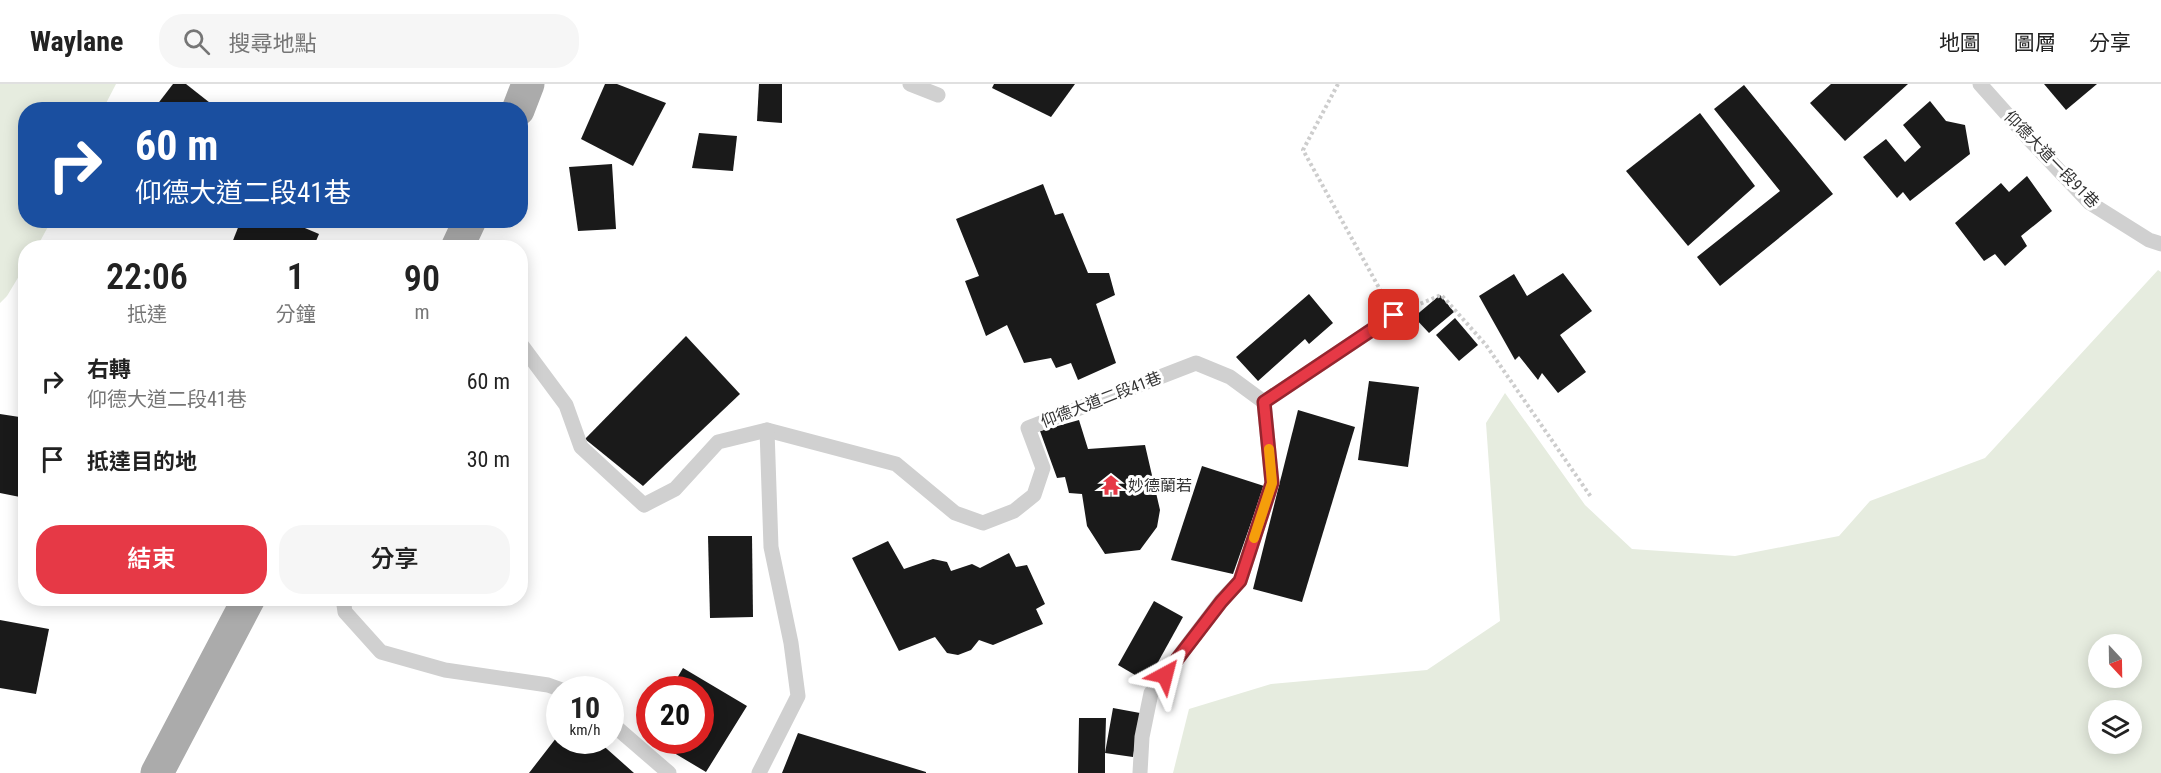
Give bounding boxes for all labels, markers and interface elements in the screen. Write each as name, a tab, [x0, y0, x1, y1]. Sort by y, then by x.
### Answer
search box	[159, 14, 579, 68]
text: Waylane	[30, 25, 123, 58]
icon: search	[180, 25, 213, 58]
text: 搜尋地點	[228, 31, 316, 56]
text: 地圖	[1939, 31, 1981, 55]
text: 圖層	[2014, 31, 2056, 55]
text: 分享	[2089, 31, 2131, 55]
street label: 仰德大道一段91巷	[2000, 107, 2103, 212]
text: 60 m	[135, 121, 218, 170]
icon: right	[36, 126, 114, 204]
text: 仰德大道二段41巷	[135, 177, 351, 209]
text: 22:06	[106, 256, 188, 298]
text: 1	[287, 256, 305, 298]
text: 90	[404, 258, 440, 300]
pin	[1368, 289, 1419, 340]
icon: arrive	[1377, 298, 1410, 331]
text: m	[414, 300, 429, 324]
text: 抵達	[127, 302, 167, 326]
text: 分鐘	[276, 302, 316, 326]
text: 右轉	[87, 357, 131, 382]
icon: right	[36, 365, 69, 398]
street label: 仰德大道二段41巷	[1038, 368, 1164, 431]
text: 60 m	[467, 369, 510, 394]
text: 仰德大道二段41巷	[87, 387, 247, 411]
icon: arrive	[36, 443, 69, 476]
text: 30 m	[467, 447, 510, 472]
text: 抵達目的地	[87, 449, 197, 474]
temple icon: 妙德蘭若	[1099, 473, 1123, 497]
place label: 妙德蘭若	[1128, 476, 1192, 495]
button: 結束	[36, 525, 267, 594]
button: 分享	[279, 525, 510, 594]
north arrow	[2088, 634, 2142, 688]
map controls	[2088, 634, 2142, 754]
position arrow	[1133, 643, 1197, 707]
speed limit sign: 20	[636, 676, 714, 754]
text: 10	[570, 690, 600, 725]
button: layers	[2088, 700, 2142, 754]
text: km/h	[570, 721, 600, 739]

